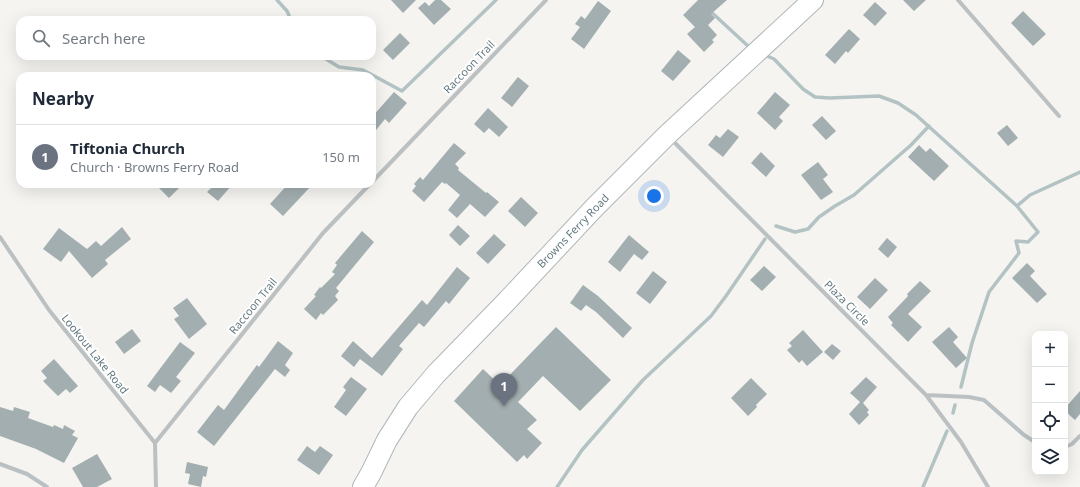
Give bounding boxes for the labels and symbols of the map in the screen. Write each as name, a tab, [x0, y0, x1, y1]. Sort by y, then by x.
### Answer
street label: Raccoon Trail	[440, 37, 498, 96]
your location	[644, 186, 664, 206]
street label: Browns Ferry Road	[533, 190, 612, 271]
street label: Raccoon Trail	[225, 274, 280, 337]
street label: Plaza Circle	[821, 277, 873, 329]
street label: Lookout Lake Road	[59, 311, 132, 397]
pin: 1	[491, 373, 517, 406]

